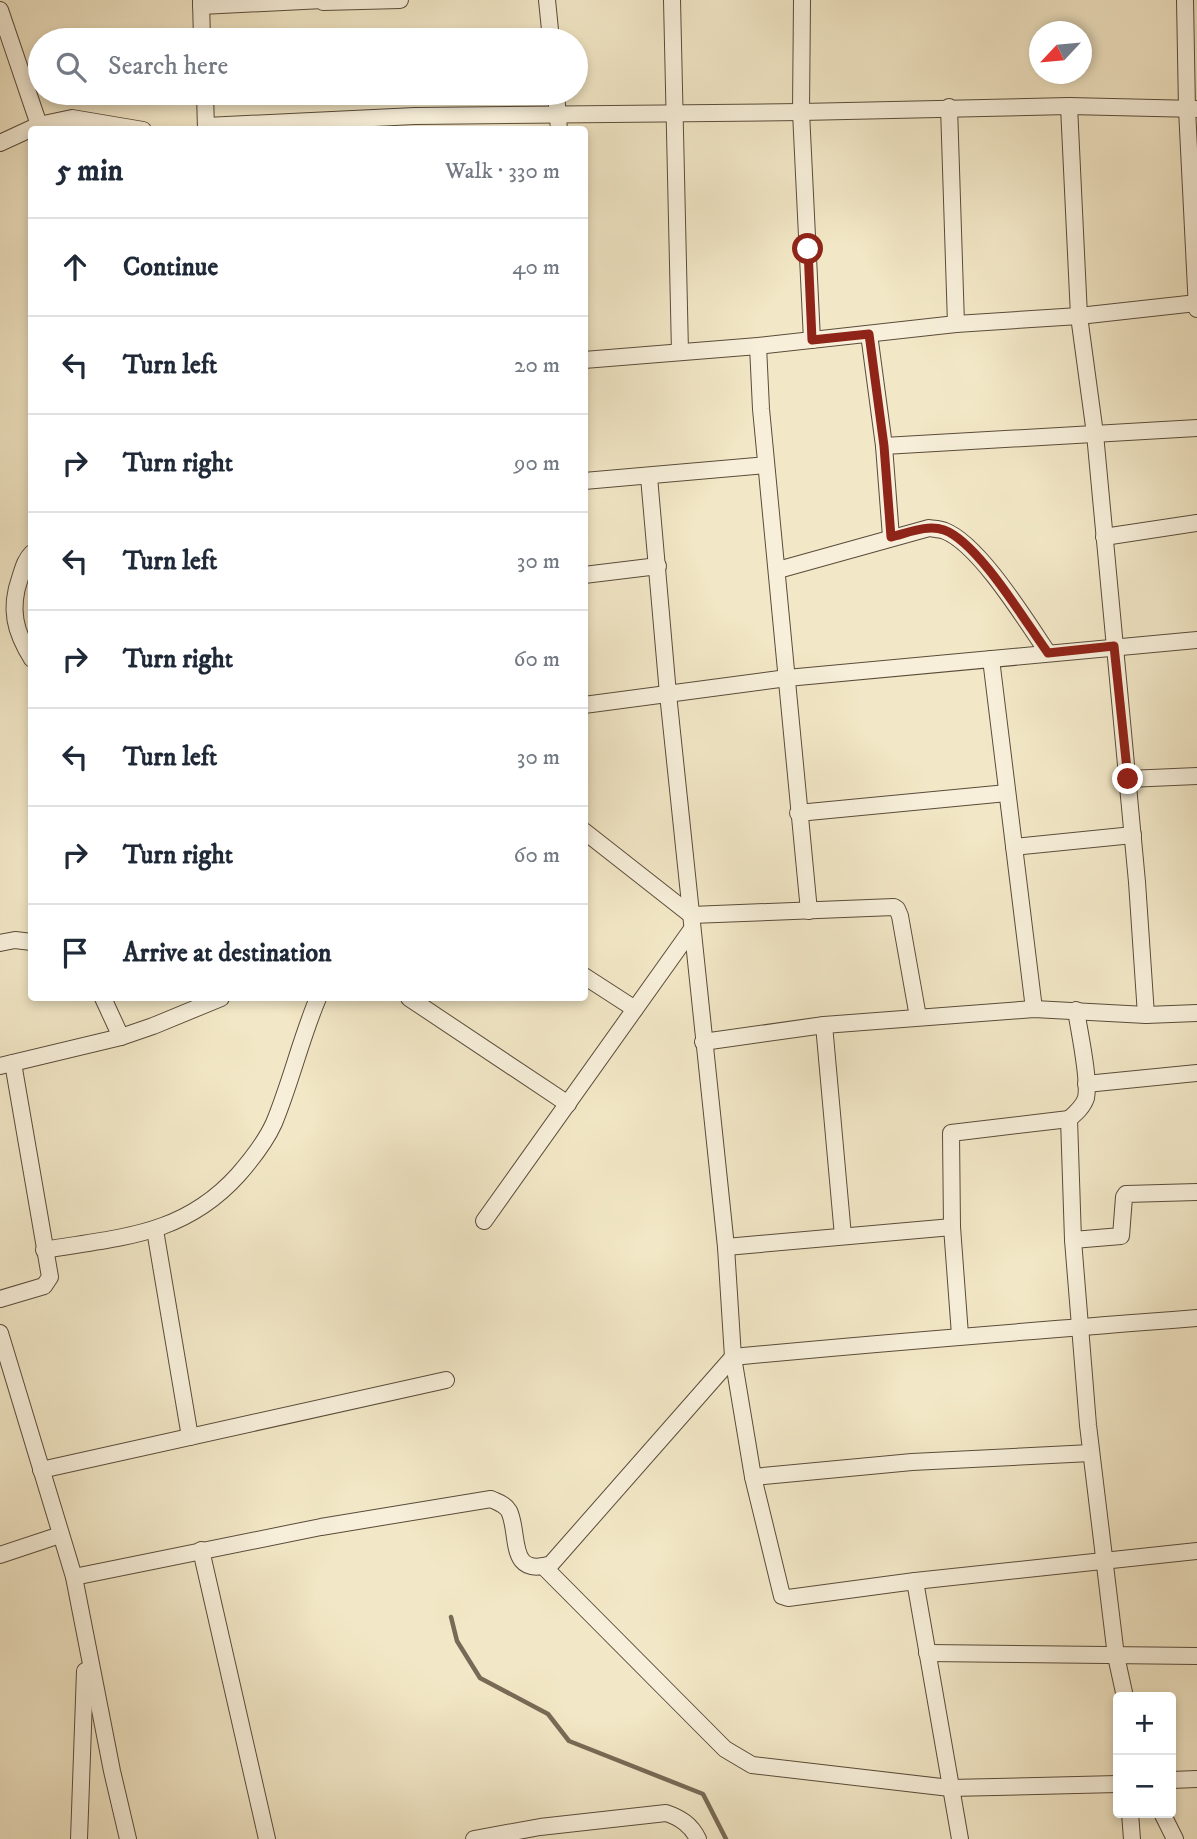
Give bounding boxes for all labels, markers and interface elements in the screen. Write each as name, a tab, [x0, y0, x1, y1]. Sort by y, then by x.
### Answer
north arrow	[1029, 21, 1092, 84]
search box	[28, 28, 588, 105]
icon: search	[52, 48, 90, 86]
text: Search here	[108, 50, 228, 83]
text: 5 min	[56, 153, 123, 190]
text: Walk · 330 m	[445, 157, 560, 186]
route start	[792, 233, 823, 264]
icon: ahead	[56, 248, 94, 286]
text: Continue	[123, 251, 218, 284]
text: 40 m	[512, 253, 560, 282]
icon: left	[56, 346, 94, 384]
text: Turn left	[123, 349, 217, 382]
text: 20 m	[514, 351, 560, 380]
icon: right	[56, 444, 94, 482]
text: Turn right	[123, 447, 233, 480]
text: 90 m	[514, 449, 560, 478]
icon: left	[56, 542, 94, 580]
text: Turn left	[123, 545, 217, 578]
text: 30 m	[517, 547, 560, 576]
icon: right	[56, 640, 94, 678]
text: Turn right	[123, 643, 233, 676]
text: 60 m	[513, 645, 560, 674]
icon: left	[56, 738, 94, 776]
text: Turn left	[123, 741, 217, 774]
text: 30 m	[517, 743, 560, 772]
route end	[1112, 763, 1143, 794]
icon: right	[56, 836, 94, 874]
text: Turn right	[123, 839, 233, 872]
text: 60 m	[513, 841, 560, 870]
icon: arrive	[56, 934, 94, 972]
text: Arrive at destination	[123, 937, 332, 970]
map controls	[1113, 1692, 1176, 1818]
button: +	[1113, 1692, 1176, 1755]
button: −	[1113, 1755, 1176, 1818]

